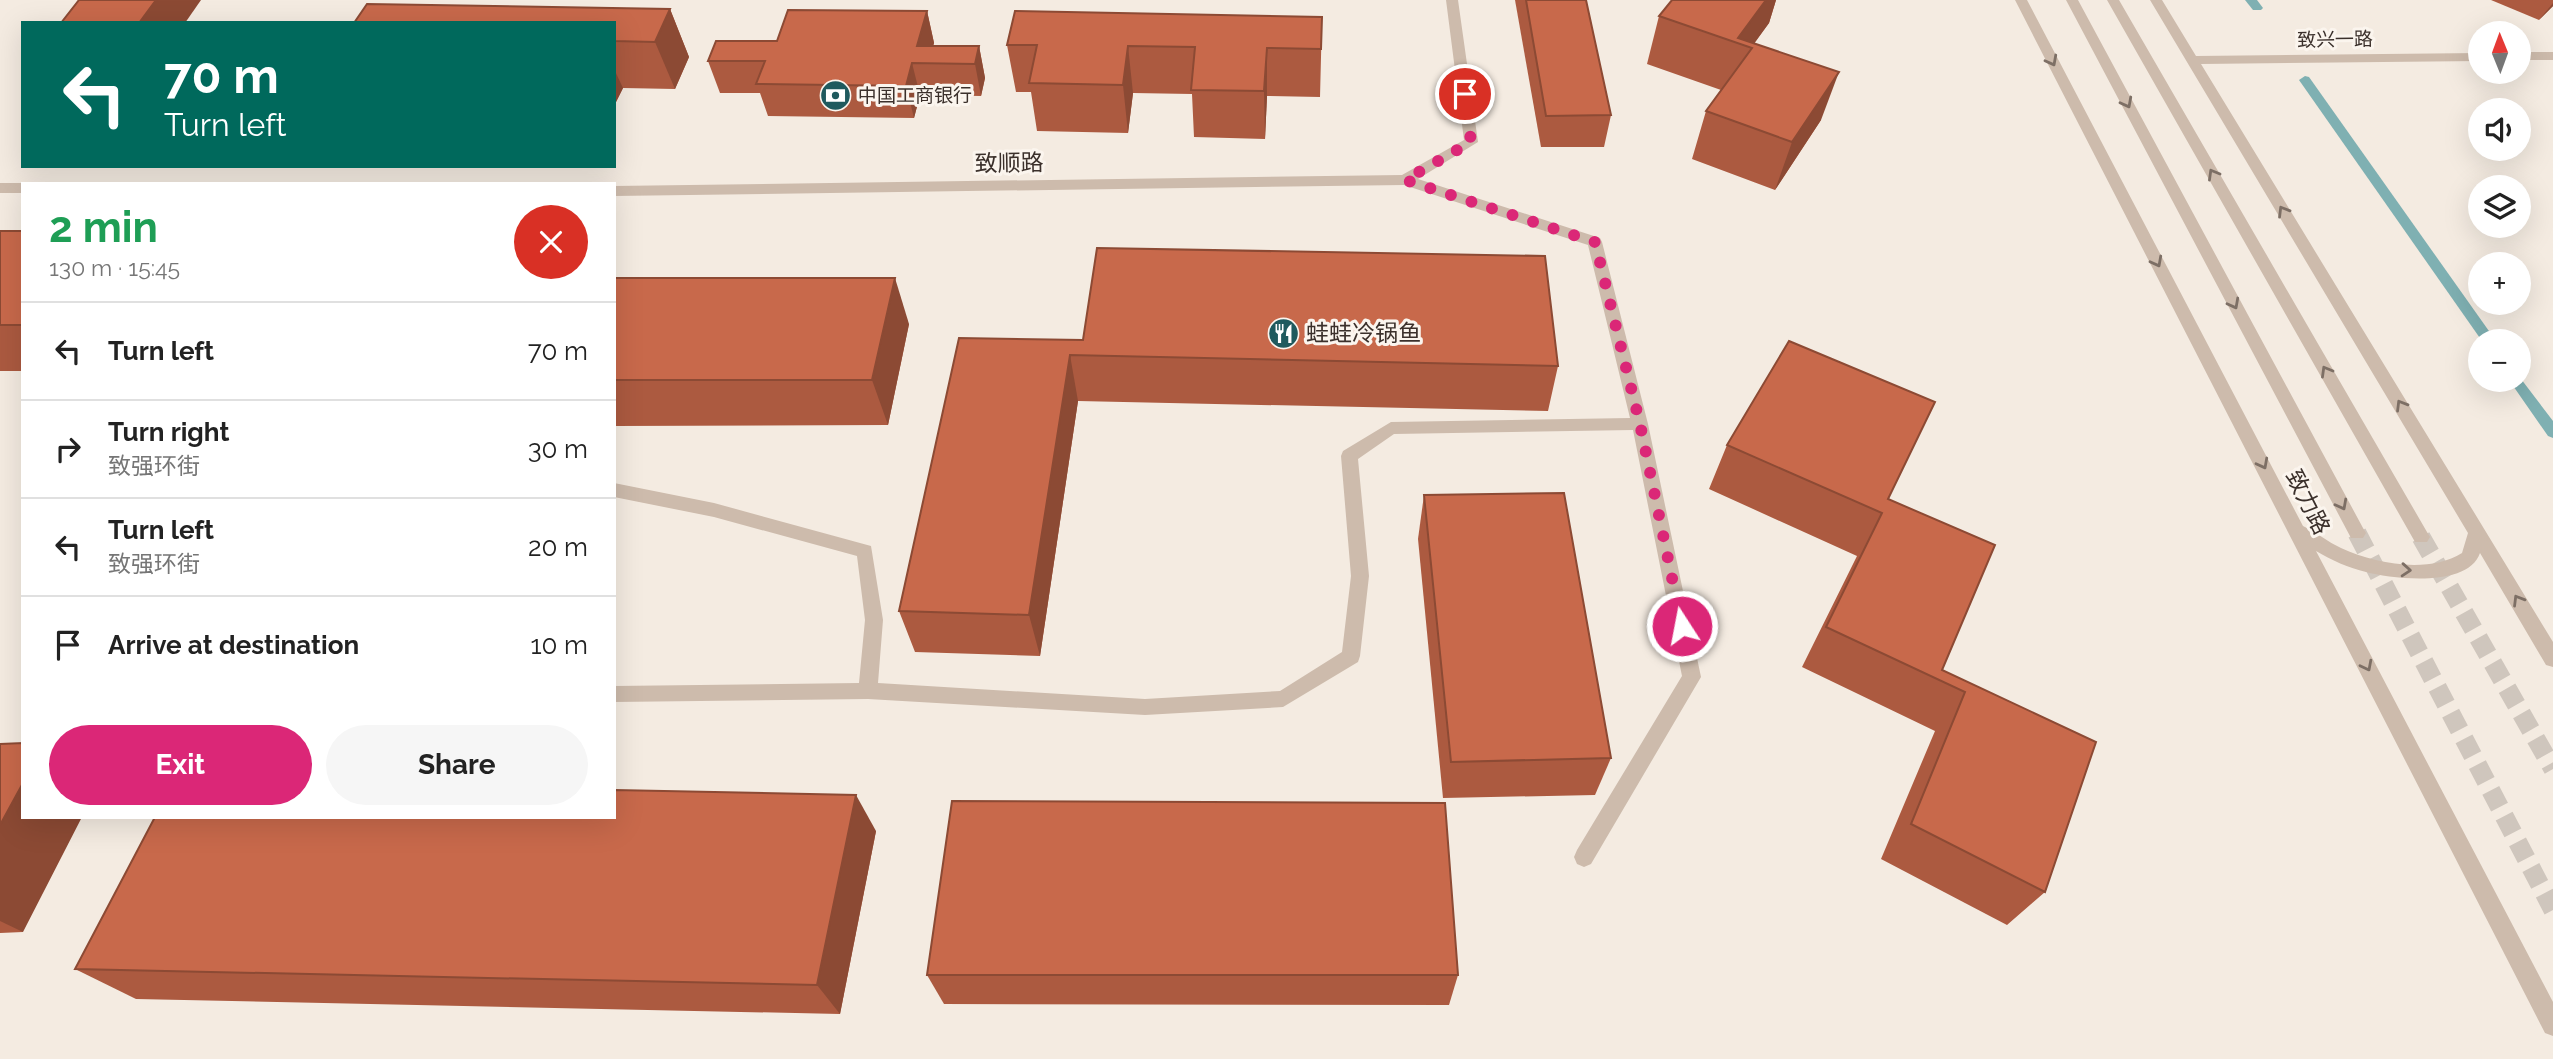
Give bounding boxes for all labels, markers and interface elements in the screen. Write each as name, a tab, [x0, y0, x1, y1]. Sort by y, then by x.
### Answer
north arrow	[2468, 21, 2530, 84]
map controls	[2468, 21, 2531, 392]
street label: 致兴一路	[2297, 27, 2373, 51]
text: 70 m	[164, 47, 279, 104]
icon: left	[49, 49, 140, 140]
one-way arrow	[2044, 53, 2058, 66]
pin	[1435, 64, 1495, 124]
icon: arrive	[1446, 75, 1484, 113]
bank icon: 中国工商银行	[818, 78, 852, 112]
place label: 中国工商银行	[858, 84, 972, 106]
one-way arrow	[2119, 96, 2132, 109]
button: sound	[2468, 98, 2531, 161]
text: Turn left	[164, 106, 286, 143]
street label: 致顺路	[974, 148, 1044, 177]
one-way arrow	[2208, 168, 2221, 181]
button: layers	[2468, 175, 2531, 238]
text: 2 min	[49, 203, 158, 252]
button: close	[514, 205, 588, 279]
one-way arrow	[2278, 205, 2291, 218]
button: +	[2468, 252, 2531, 315]
text: 130 m · 15:45	[49, 254, 180, 281]
one-way arrow	[2149, 255, 2163, 267]
one-way arrow	[2226, 297, 2240, 309]
restaurant icon: 蛙蛙冷锅鱼	[1266, 316, 1300, 350]
place label: 蛙蛙冷锅鱼	[1306, 319, 1421, 346]
button: −	[2468, 329, 2531, 392]
icon: left	[49, 332, 87, 370]
text: Turn left	[108, 336, 214, 366]
text: 70 m	[528, 336, 588, 366]
one-way arrow	[2321, 366, 2334, 379]
one-way arrow	[2396, 400, 2409, 413]
text: Turn right	[108, 417, 229, 447]
icon: right	[49, 430, 87, 468]
text: 30 m	[528, 434, 588, 464]
text: 致强环街	[108, 452, 200, 479]
one-way arrow	[2254, 457, 2268, 469]
street label: 致力路	[2281, 465, 2336, 539]
one-way arrow	[2333, 497, 2347, 510]
text: Turn left	[108, 515, 214, 545]
icon: left	[49, 528, 87, 566]
text: 20 m	[528, 532, 588, 562]
text: 致强环街	[108, 550, 200, 577]
one-way arrow	[2401, 562, 2412, 577]
position arrow	[1645, 589, 1719, 663]
one-way arrow	[2513, 594, 2526, 607]
icon: arrive	[49, 626, 87, 664]
text: Arrive at destination	[108, 630, 359, 660]
text: 10 m	[530, 630, 588, 660]
one-way arrow	[2359, 659, 2373, 671]
button: Exit	[49, 725, 312, 805]
button: Share	[326, 725, 588, 805]

